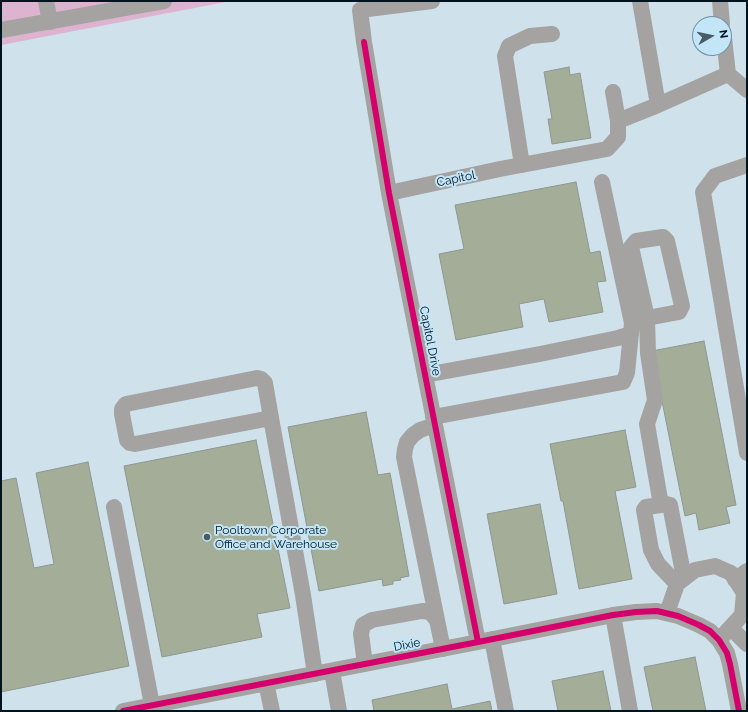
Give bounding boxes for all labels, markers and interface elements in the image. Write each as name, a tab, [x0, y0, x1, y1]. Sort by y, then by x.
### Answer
north arrow	[692, 16, 732, 56]
text: N	[716, 29, 730, 39]
street label: Capitol	[435, 168, 477, 190]
street label: Capitol Drive	[416, 305, 444, 377]
place label: Pooltown Corporate Office and Warehouse	[215, 523, 337, 551]
marker: Pooltown Corporate Office and Warehouse	[202, 532, 212, 542]
street label: Dixie	[392, 635, 422, 655]

